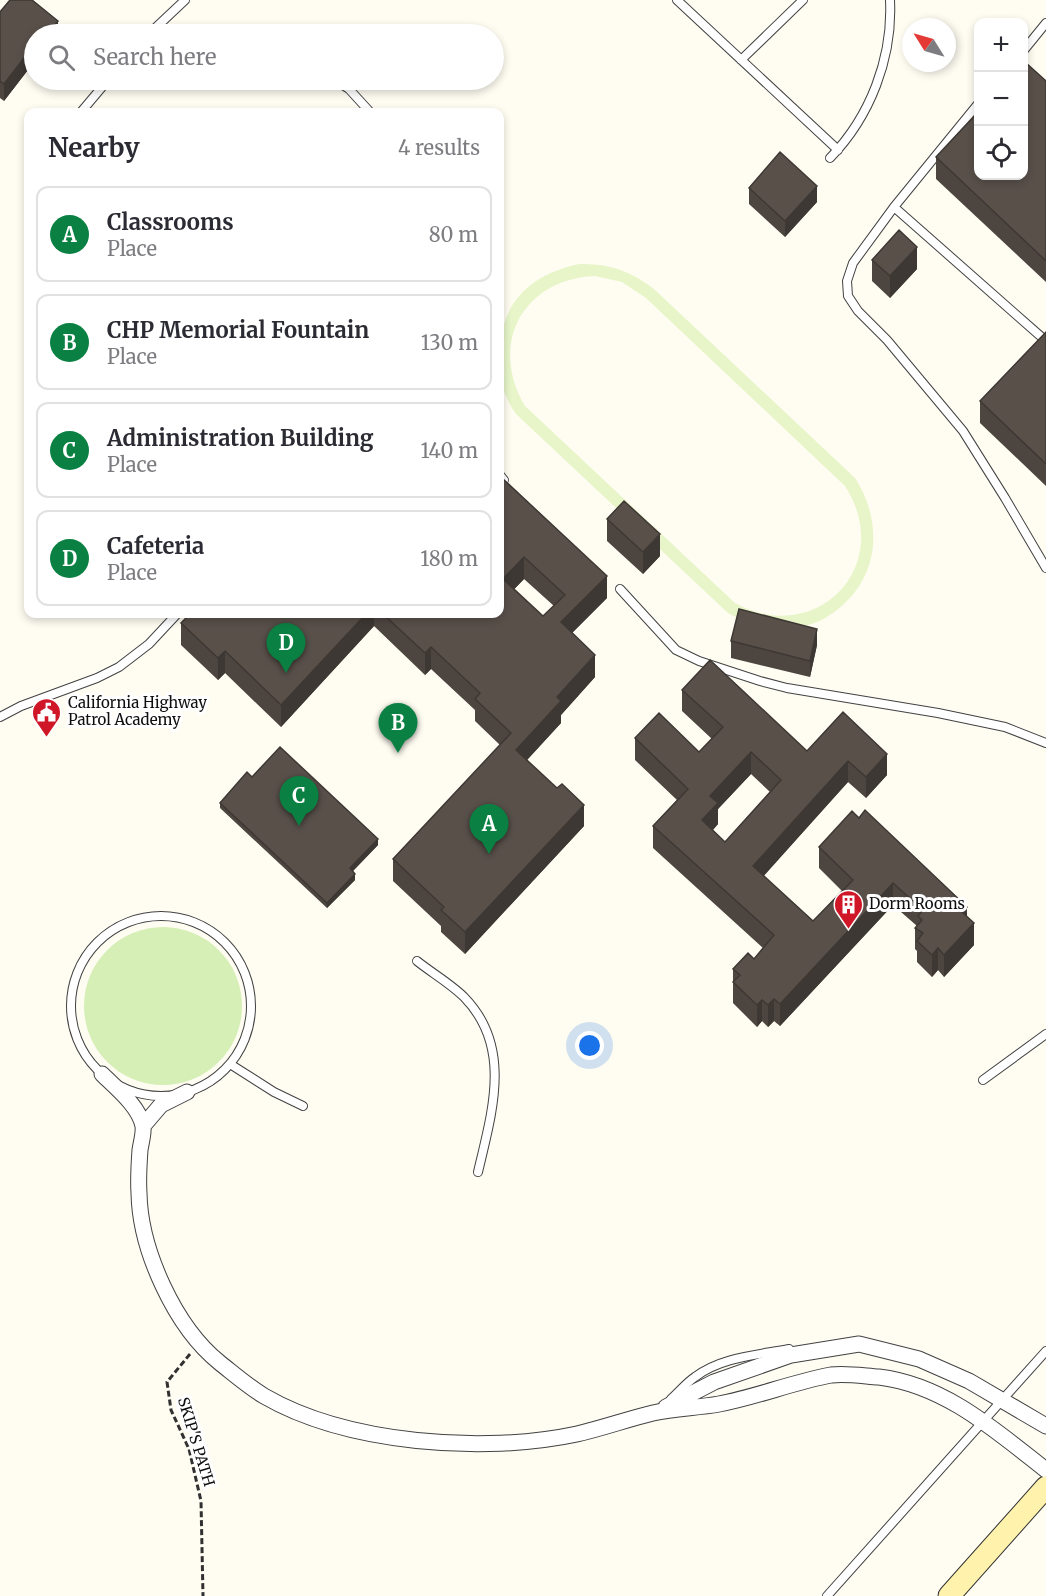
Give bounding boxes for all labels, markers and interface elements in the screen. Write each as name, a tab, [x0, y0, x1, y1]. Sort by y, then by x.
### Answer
north arrow	[902, 18, 956, 72]
map controls	[974, 18, 1028, 180]
button: +	[974, 18, 1028, 72]
search box	[24, 24, 504, 90]
icon: search	[45, 41, 78, 74]
text: Search here	[93, 43, 216, 71]
button: −	[974, 72, 1028, 126]
button: locate	[974, 126, 1028, 180]
text: Nearby	[48, 131, 140, 164]
text: 4 results	[398, 135, 480, 160]
text: Classrooms	[107, 208, 234, 236]
text: A	[62, 222, 77, 247]
text: 80 m	[429, 222, 478, 247]
text: Place	[107, 236, 157, 261]
text: CHP Memorial Fountain	[107, 316, 369, 344]
text: B	[63, 330, 76, 355]
text: 130 m	[421, 330, 478, 355]
text: Place	[107, 344, 157, 369]
text: Administration Building	[107, 424, 373, 452]
text: C	[63, 438, 76, 463]
text: 140 m	[421, 438, 478, 463]
text: Place	[107, 452, 157, 477]
text: Cafeteria	[107, 532, 204, 560]
text: D	[62, 546, 77, 571]
text: 180 m	[420, 546, 478, 571]
text: Place	[107, 560, 157, 585]
pin: D	[266, 624, 306, 673]
place label: California Highway Patrol Academy	[68, 693, 207, 729]
public building icon: California Highway Patrol Academy	[31, 696, 63, 738]
pin: B	[378, 704, 418, 753]
pin: C	[280, 776, 318, 826]
pin: A	[470, 804, 508, 854]
building icon: Dorm Rooms	[832, 888, 864, 930]
place label: Dorm Rooms	[869, 894, 965, 913]
your location	[575, 1031, 604, 1060]
street label: SKIP'S PATH	[174, 1395, 219, 1489]

